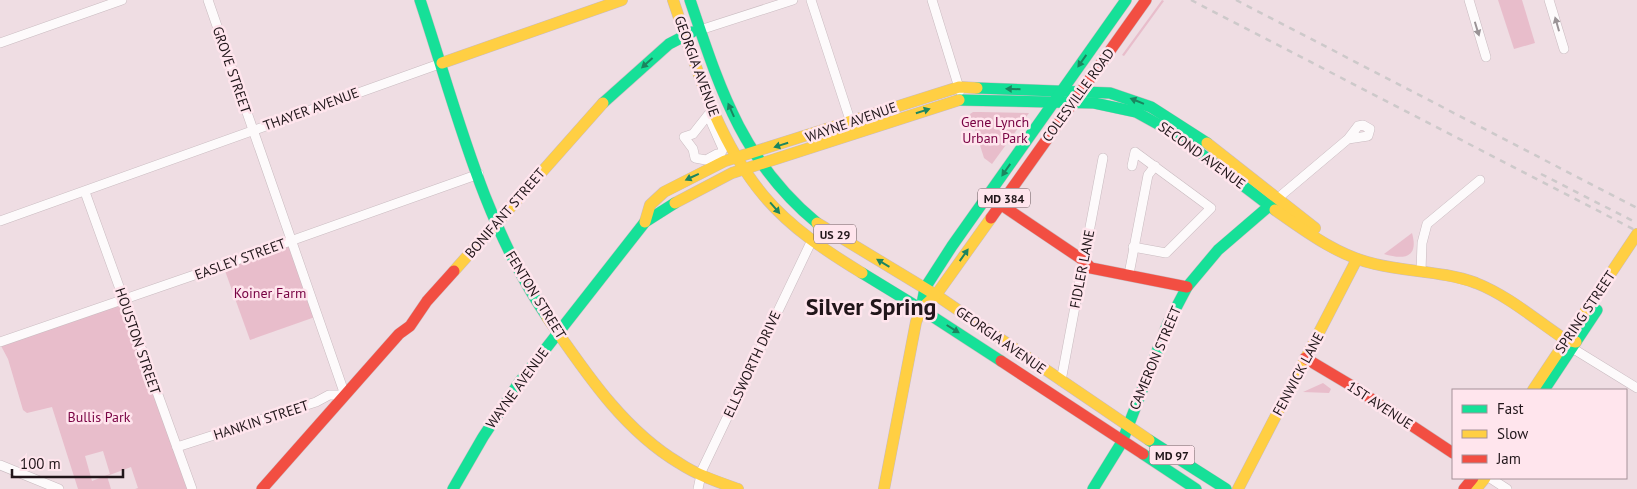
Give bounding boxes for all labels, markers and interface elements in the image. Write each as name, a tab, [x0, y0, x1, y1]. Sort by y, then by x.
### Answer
street label: GEORGIA AVENUE	[670, 13, 724, 119]
one-way arrow	[1553, 17, 1561, 32]
one-way arrow	[1474, 21, 1482, 36]
street label: GROVE STREET	[209, 24, 255, 116]
street label: COLESVILLE ROAD	[1038, 45, 1118, 145]
one-way arrow	[1077, 55, 1087, 68]
one-way arrow	[640, 58, 653, 69]
street label: THAYER AVENUE	[261, 83, 361, 135]
one-way arrow	[1005, 85, 1021, 93]
one-way arrow	[1130, 97, 1144, 105]
street label: WAYNE AVENUE	[803, 98, 899, 146]
one-way arrow	[726, 103, 734, 117]
one-way arrow	[916, 107, 931, 114]
park label: Gene Lynch Urban Park	[961, 113, 1029, 147]
street label: SECOND AVENUE	[1155, 117, 1249, 193]
one-way arrow	[774, 141, 789, 149]
street label: BONIFANT STREET	[461, 164, 549, 262]
one-way arrow	[1001, 164, 1011, 177]
one-way arrow	[685, 174, 699, 182]
road number: MD 384	[978, 188, 1030, 208]
one-way arrow	[770, 201, 781, 214]
road number: US 29	[814, 224, 856, 243]
street label: FIDLER LANE	[1066, 228, 1098, 310]
street label: EASLEY STREET	[192, 234, 288, 284]
street label: FENTON STREET	[502, 248, 570, 342]
one-way arrow	[959, 248, 969, 262]
one-way arrow	[877, 258, 890, 267]
street label: SPRING STREET	[1551, 267, 1619, 357]
park label: Koiner Farm	[234, 284, 306, 302]
street label: HOUSTON STREET	[111, 285, 165, 397]
district label: Silver Spring	[806, 291, 936, 322]
street label: GEORGIA AVENUE	[952, 302, 1050, 378]
street label: CAMERON STREET	[1125, 303, 1185, 413]
street label: ELLSWORTH DRIVE	[719, 308, 785, 420]
one-way arrow	[946, 325, 959, 334]
street label: FENWICK LANE	[1268, 329, 1328, 419]
street label: WAYNE AVENUE	[482, 344, 552, 432]
street label: 1ST AVENUE	[1344, 377, 1416, 433]
legend	[1452, 389, 1627, 479]
street label: HANKIN STREET	[211, 396, 311, 444]
text: Fast	[1497, 399, 1524, 418]
park label: Bullis Park	[67, 408, 131, 426]
text: Slow	[1497, 424, 1528, 443]
scale bar	[12, 446, 124, 478]
road number: MD 97	[1150, 446, 1194, 464]
text: Jam	[1496, 449, 1521, 468]
text: 100 m	[20, 454, 61, 473]

